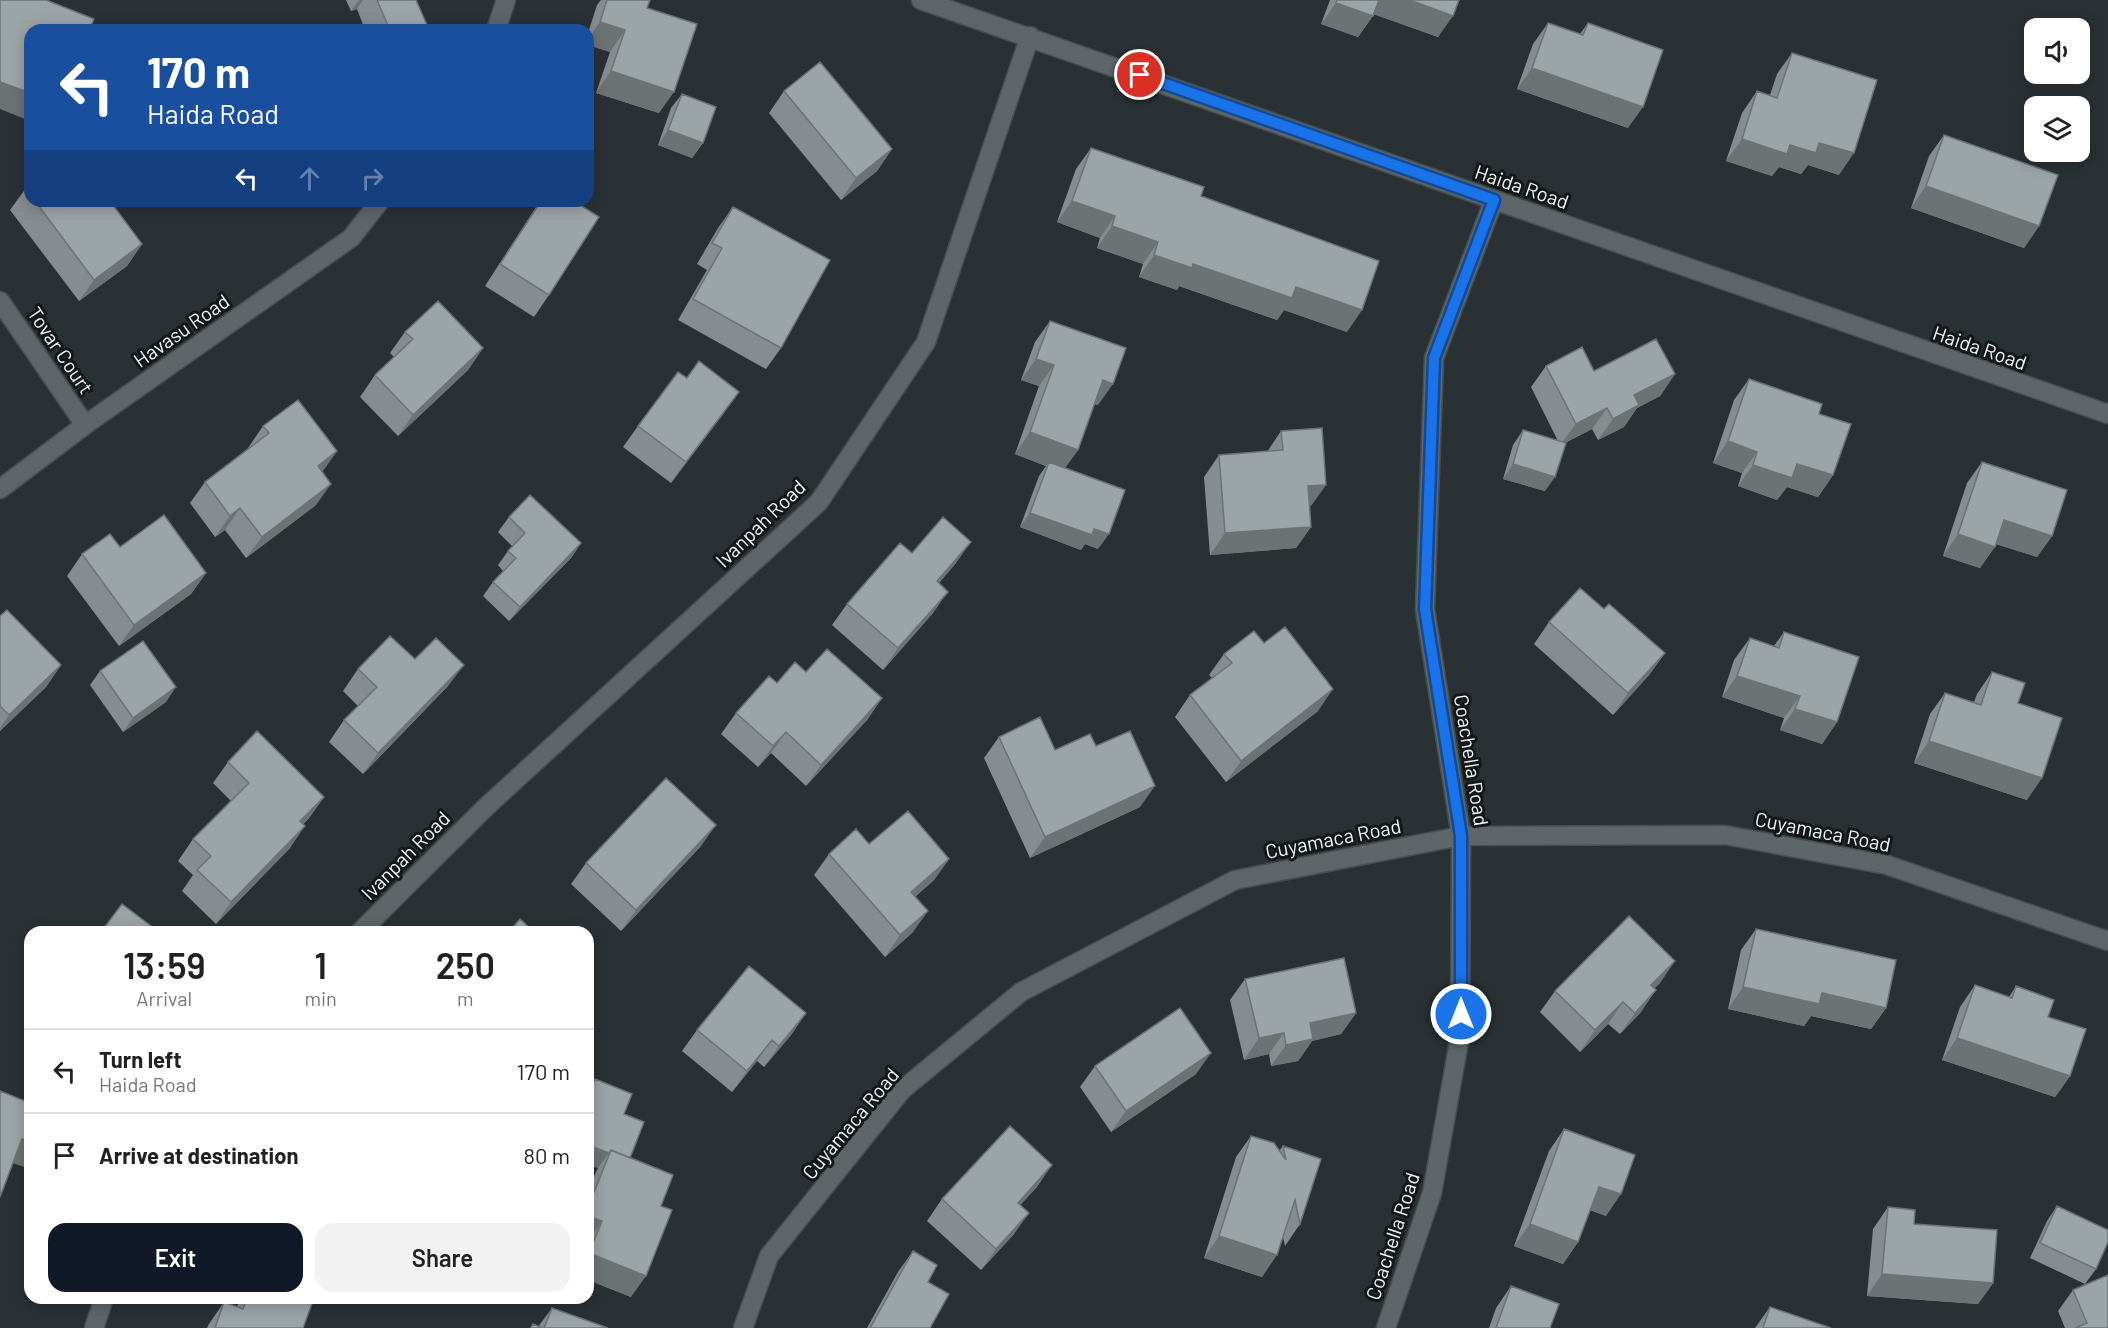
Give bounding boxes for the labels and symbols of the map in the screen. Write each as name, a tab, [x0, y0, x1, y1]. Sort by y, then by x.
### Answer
pin	[1114, 49, 1165, 100]
street label: Haida Road	[1472, 159, 1572, 213]
street label: Havasu Road	[129, 288, 233, 372]
street label: Tovar Court	[23, 302, 99, 398]
street label: Haida Road	[1930, 320, 2030, 374]
street label: Ivanpah Road	[710, 474, 810, 572]
street label: Coachella Road	[1450, 693, 1494, 827]
street label: Ivanpah Road	[356, 806, 454, 904]
street label: Cuyamaca Road	[1753, 806, 1893, 856]
street label: Cuyamaca Road	[1263, 813, 1403, 863]
position arrow	[1429, 982, 1493, 1046]
street label: Cuyamaca Road	[797, 1063, 903, 1183]
street label: Coachella Road	[1360, 1169, 1424, 1303]

